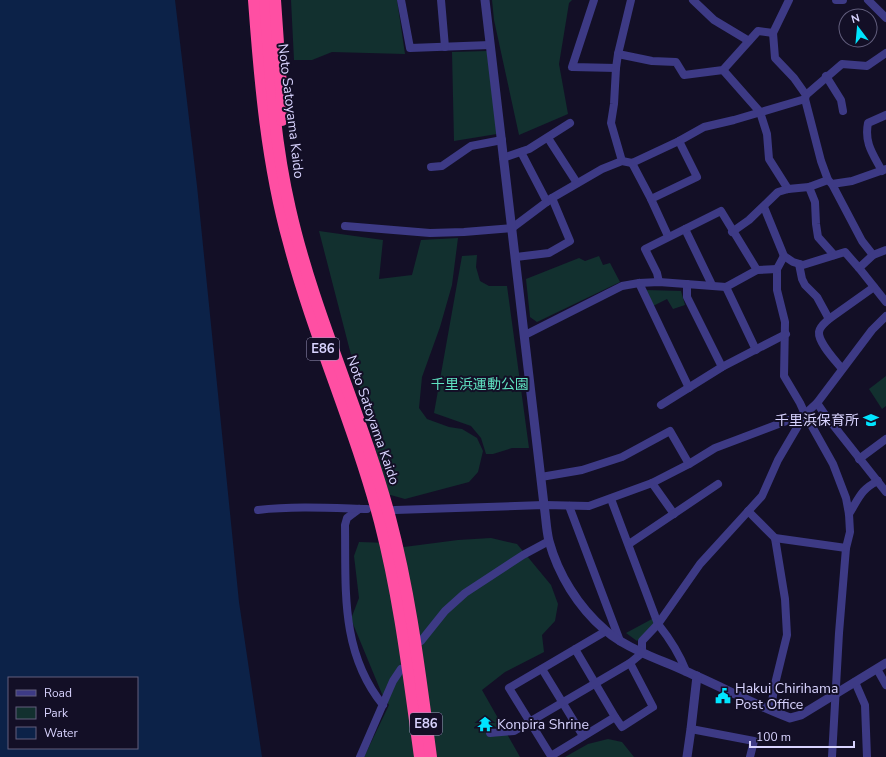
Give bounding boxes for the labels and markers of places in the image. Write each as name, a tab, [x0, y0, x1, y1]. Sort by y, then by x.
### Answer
place label: 千里浜保育所	[775, 411, 859, 430]
school or university icon: 千里浜保育所	[862, 411, 880, 429]
place label: Hakui Chirihama Post Office	[735, 679, 838, 714]
public building icon: Hakui Chirihama Post Office	[714, 687, 732, 705]
temple icon: Konpira Shrine	[476, 715, 494, 733]
place label: Konpira Shrine	[497, 715, 589, 734]

